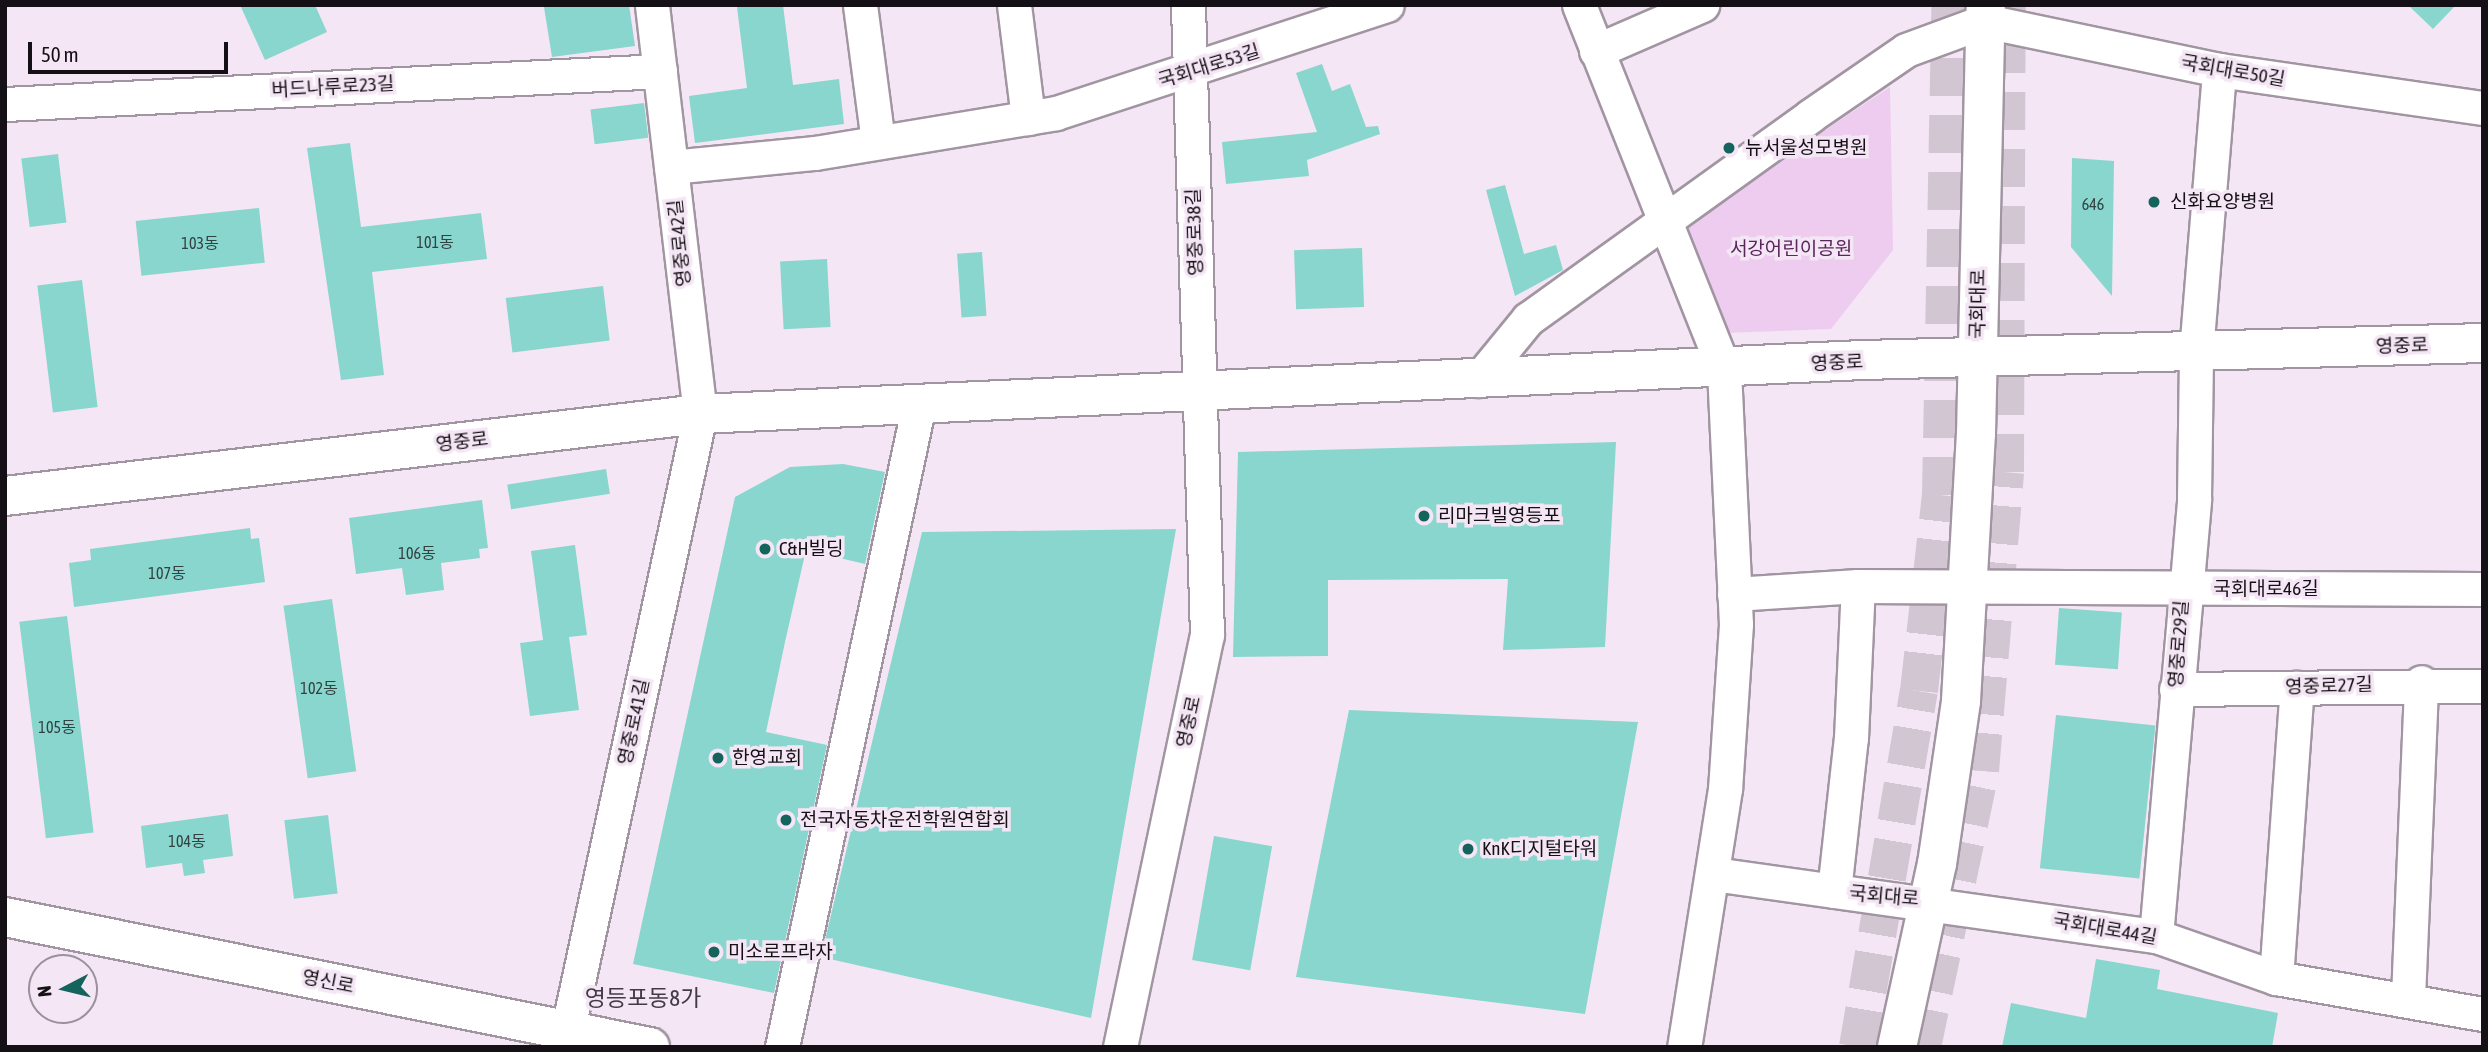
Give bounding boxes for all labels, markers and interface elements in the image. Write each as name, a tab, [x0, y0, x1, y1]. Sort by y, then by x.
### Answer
scale bar	[32, 28, 231, 72]
street label: 국회대로53길	[1155, 40, 1263, 92]
text: 50 m	[41, 42, 79, 66]
street label: 국회대로50길	[2179, 51, 2287, 91]
street label: 버드나루로23길	[271, 72, 395, 102]
place label: 뉴서울성모병원	[1745, 137, 1867, 159]
marker: 뉴서울성모병원	[1719, 138, 1739, 158]
street label: 영중로38길	[1182, 188, 1208, 276]
place label: 신화요양병원	[2170, 191, 2275, 213]
marker: 신화요양병원	[2144, 192, 2164, 212]
house number: 646	[2082, 194, 2104, 214]
street label: 영중로42길	[664, 198, 696, 288]
house number: 101동	[416, 232, 454, 252]
house number: 103동	[181, 233, 219, 253]
park label: 서강어린이공원	[1730, 238, 1852, 260]
street label: 국회대로	[1966, 269, 1990, 339]
street label: 영중로	[2375, 334, 2429, 358]
street label: 영중로	[1810, 350, 1864, 376]
street label: 영중로	[435, 427, 489, 457]
place label: 리마크빌영등포	[1438, 505, 1560, 527]
marker: 리마크빌영등포	[1416, 508, 1432, 524]
place label: C&H빌딩	[779, 538, 843, 560]
marker: C&H빌딩	[757, 541, 773, 557]
house number: 106동	[398, 543, 436, 563]
house number: 107동	[148, 563, 186, 583]
street label: 국회대로46길	[2213, 578, 2319, 600]
street label: 영중로29길	[2165, 599, 2193, 689]
street label: 영중로27길	[2285, 673, 2373, 699]
street label: 영중로41길	[614, 677, 654, 767]
house number: 102동	[300, 678, 338, 698]
street label: 영중로	[1172, 694, 1206, 750]
house number: 105동	[38, 717, 76, 737]
place label: 한영교회	[732, 747, 802, 769]
marker: 한영교회	[710, 750, 726, 766]
place label: 전국자동차운전학원연합회	[800, 809, 1010, 831]
marker: 전국자동차운전학원연합회	[778, 812, 794, 828]
house number: 104동	[168, 831, 206, 851]
place label: KnK디지털타워	[1482, 838, 1597, 860]
marker: KnK디지털타워	[1460, 841, 1476, 857]
street label: 국회대로	[1848, 882, 1920, 910]
street label: 국회대로44길	[2051, 909, 2159, 949]
place label: 미소로프라자	[728, 941, 833, 963]
marker: 미소로프라자	[706, 944, 722, 960]
north arrow	[28, 954, 98, 1024]
street label: 영신로	[300, 966, 356, 998]
text: N	[33, 984, 56, 998]
district label: 영등포동8가	[585, 984, 701, 1012]

